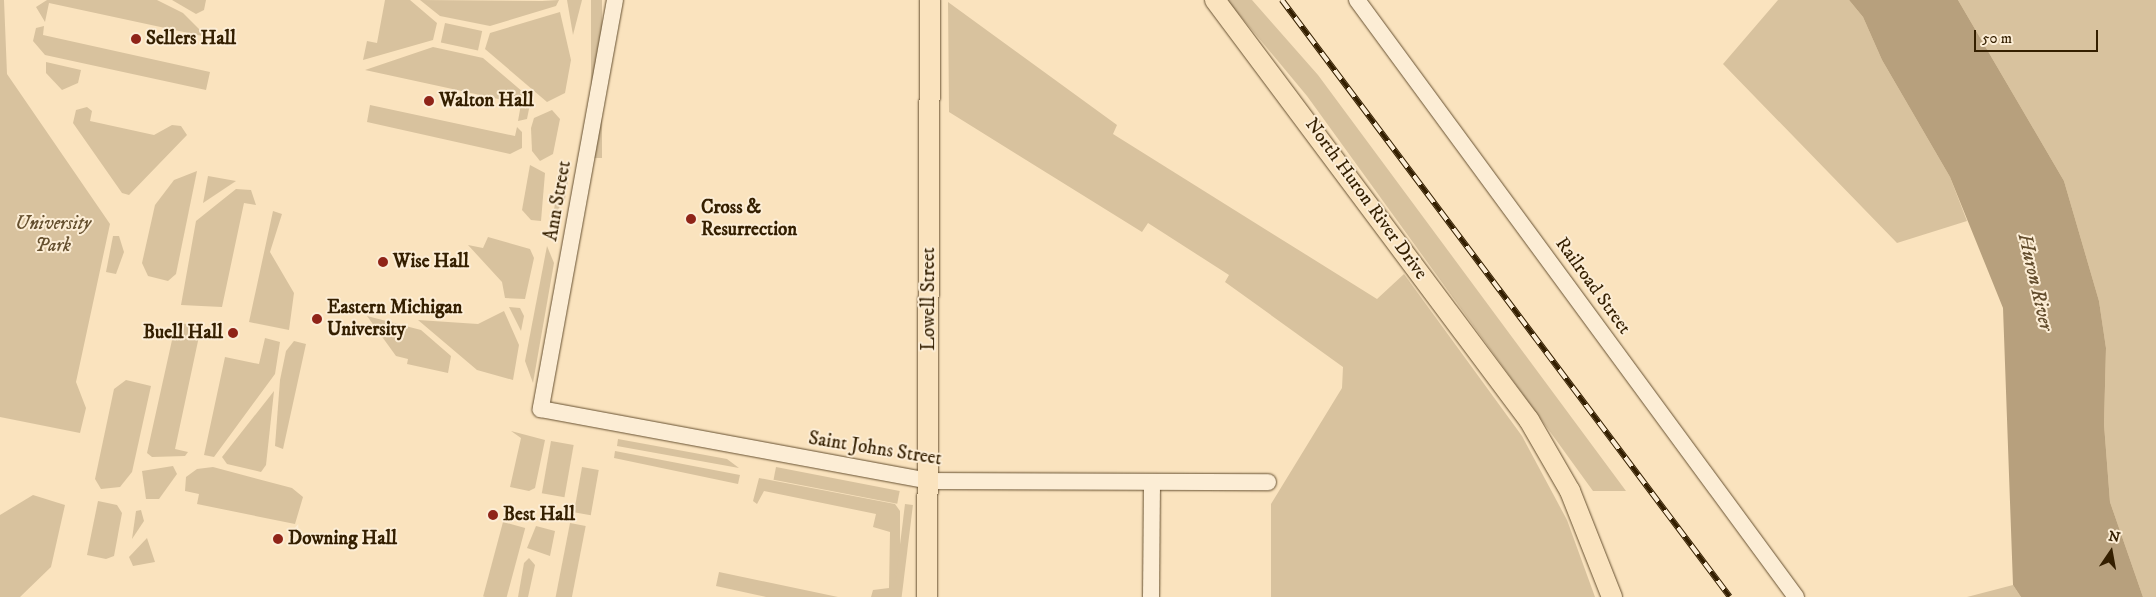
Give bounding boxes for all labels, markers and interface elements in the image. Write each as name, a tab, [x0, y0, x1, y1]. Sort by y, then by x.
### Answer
scale bar	[1976, 20, 2100, 52]
place label: Sellers Hall	[146, 28, 236, 50]
text: 50 m	[1982, 29, 2012, 48]
marker: Sellers Hall	[130, 33, 142, 45]
place label: Walton Hall	[439, 90, 534, 112]
marker: Walton Hall	[423, 95, 435, 107]
street label: North Huron River Drive	[1300, 114, 1432, 284]
street label: Ann Street	[540, 159, 576, 243]
place label: Cross & Resurrection	[701, 197, 797, 241]
park label: University Park	[15, 213, 91, 257]
marker: Cross & Resurrection	[685, 213, 697, 225]
water label: Huron River	[2012, 231, 2058, 333]
street label: Railroad Street	[1550, 233, 1636, 339]
street label: Lowell Street	[918, 247, 940, 351]
place label: Wise Hall	[393, 251, 469, 273]
marker: Wise Hall	[377, 256, 389, 268]
place label: Eastern Michigan University	[327, 297, 462, 341]
marker: Eastern Michigan University	[311, 313, 323, 325]
place label: Buell Hall	[143, 322, 223, 344]
marker: Buell Hall	[227, 327, 239, 339]
street label: Saint Johns Street	[807, 427, 943, 471]
place label: Best Hall	[503, 504, 575, 526]
marker: Best Hall	[487, 509, 499, 521]
north arrow	[2086, 527, 2136, 577]
text: N	[2107, 527, 2122, 547]
place label: Downing Hall	[288, 528, 397, 550]
marker: Downing Hall	[272, 533, 284, 545]

